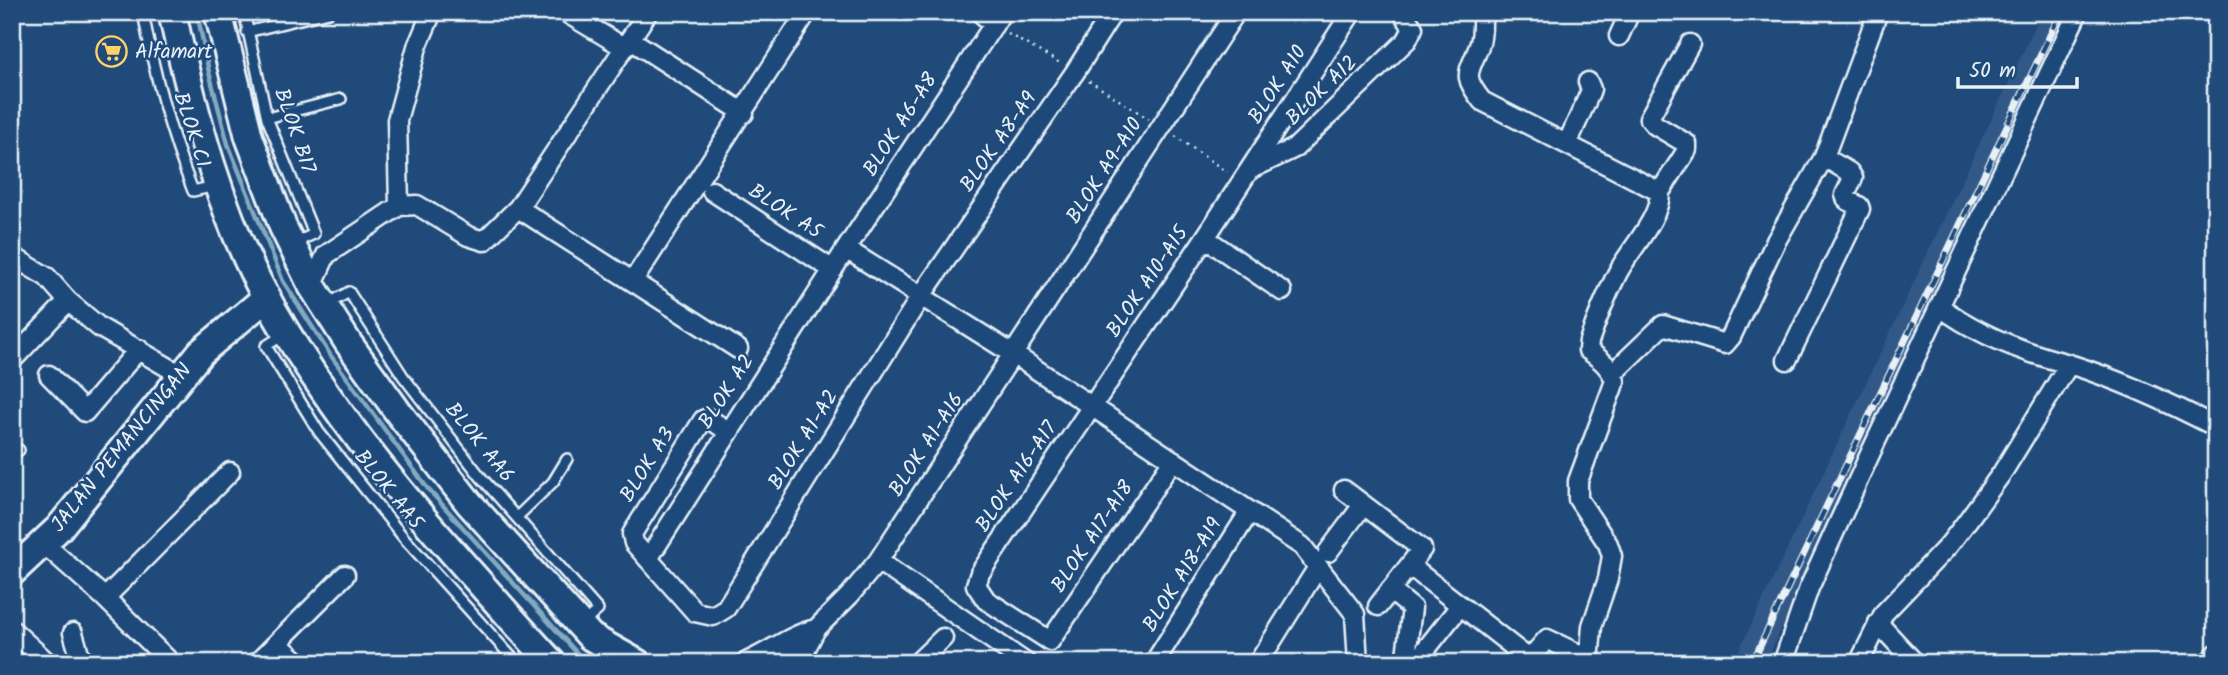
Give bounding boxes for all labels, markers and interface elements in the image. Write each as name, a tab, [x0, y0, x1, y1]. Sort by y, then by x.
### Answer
supermarket icon: Alfamart	[95, 35, 129, 69]
place label: Alfamart	[135, 36, 213, 69]
street label: BLOK A10	[1240, 39, 1316, 131]
scale bar	[1958, 46, 2078, 90]
street label: BLOK A12	[1278, 48, 1366, 134]
text: 50 m	[1969, 55, 2016, 88]
street label: BLOK A6-A8	[855, 66, 947, 183]
street label: BLOK B17	[264, 84, 324, 179]
street label: BLOK A8-A9	[952, 85, 1046, 199]
street label: BLOK C1	[163, 88, 219, 172]
street label: BLOK A9-A10	[1058, 111, 1152, 231]
street label: BLOK A5	[741, 176, 830, 249]
street label: BLOK A10-A15	[1098, 218, 1199, 345]
street label: BLOK A2	[690, 348, 764, 436]
street label: JALAN PEMANCINGAN	[43, 356, 201, 540]
street label: BLOK A1-A2	[760, 384, 848, 496]
street label: BLOK A1-A16	[881, 386, 973, 504]
street label: BLOK AA6	[436, 395, 522, 491]
street label: BLOK A16-A17	[967, 414, 1067, 539]
street label: BLOK A3	[612, 421, 684, 509]
street label: BLOK AA5	[345, 443, 432, 539]
street label: BLOK A17-A18	[1043, 474, 1143, 600]
street label: BLOK A18-A19	[1135, 511, 1231, 639]

